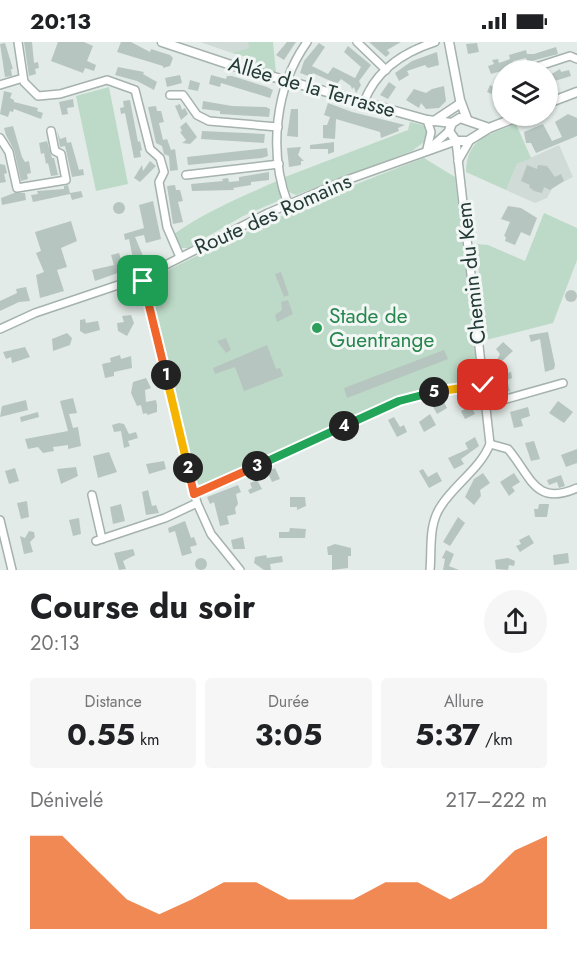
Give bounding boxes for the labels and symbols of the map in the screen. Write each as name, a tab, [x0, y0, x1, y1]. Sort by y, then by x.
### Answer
street label: Allée de la Terrasse	[225, 49, 399, 125]
street label: Route des Romains	[190, 166, 356, 262]
street label: Chemin du Kem	[449, 200, 493, 346]
pin	[117, 255, 168, 306]
place label: Stade de Guentrange	[329, 301, 434, 355]
marker: Stade de Guentrange	[310, 321, 324, 335]
pin	[457, 359, 508, 410]
pin: 1	[151, 360, 181, 390]
pin: 5	[419, 377, 449, 407]
pin: 4	[329, 411, 359, 441]
pin: 3	[242, 451, 272, 481]
pin: 2	[173, 453, 203, 483]

